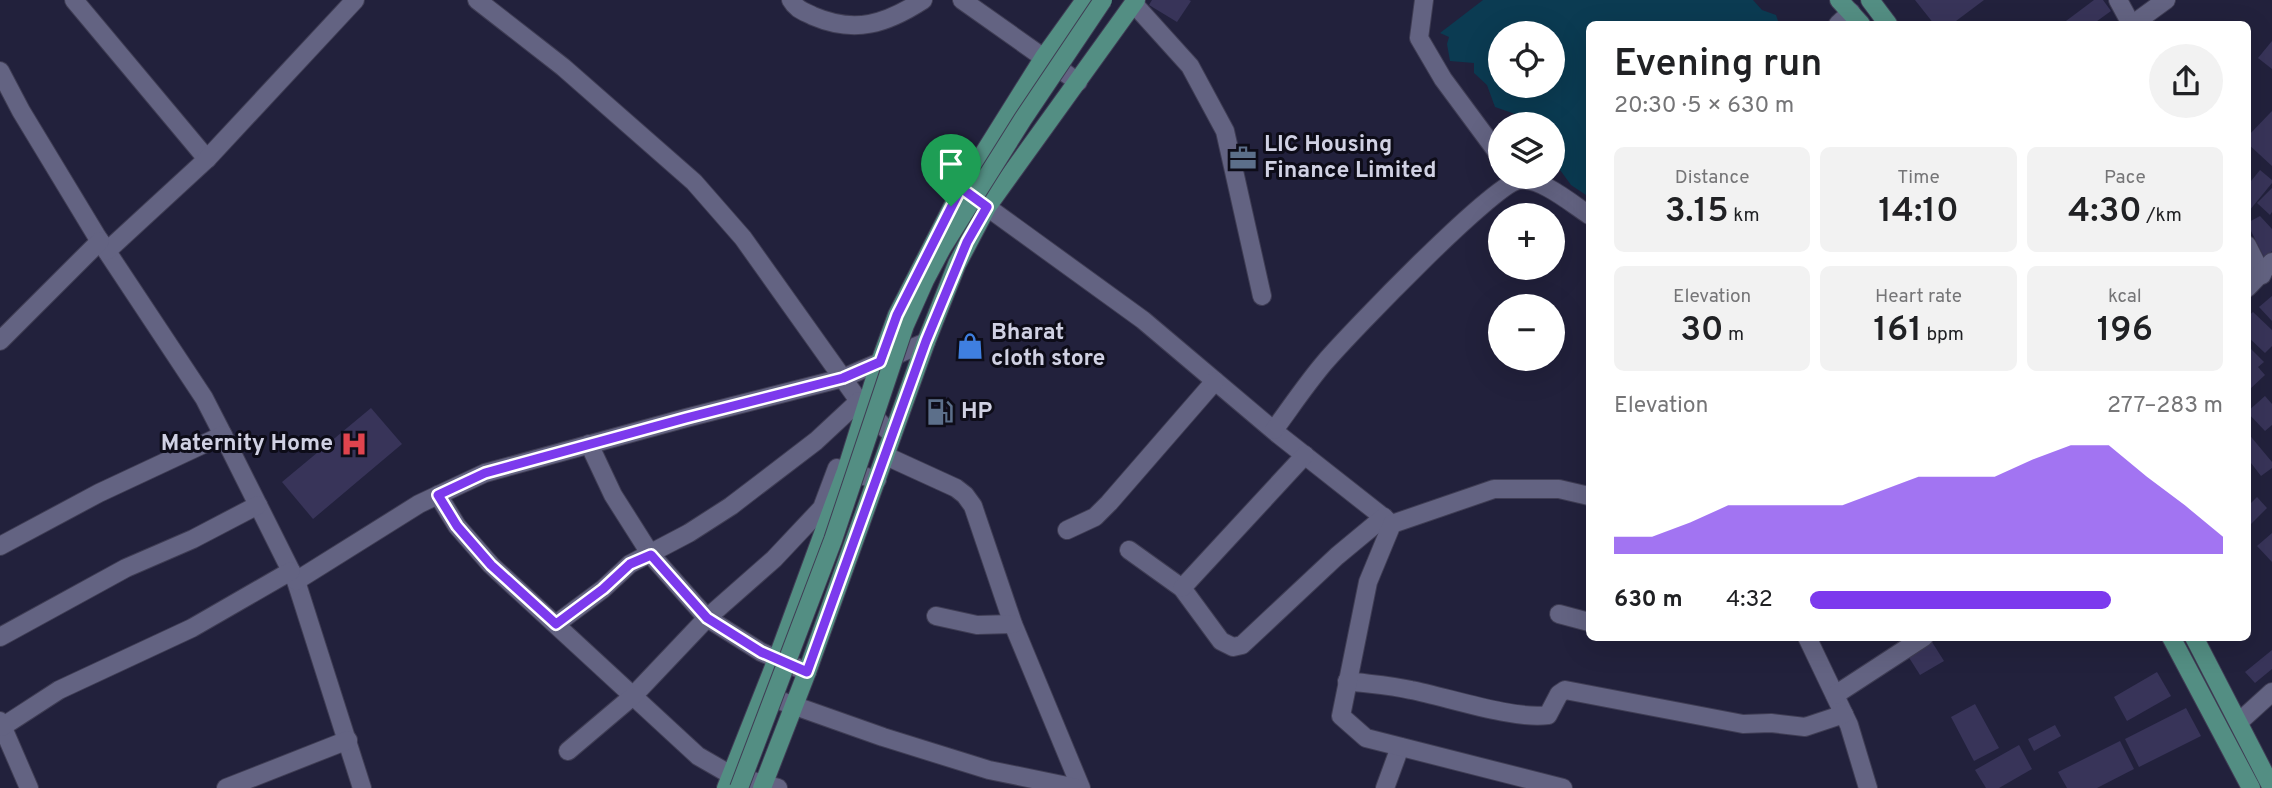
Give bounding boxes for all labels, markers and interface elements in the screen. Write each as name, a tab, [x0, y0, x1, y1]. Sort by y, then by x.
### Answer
map controls	[1488, 21, 1565, 371]
button: locate	[1488, 21, 1565, 98]
text: Evening run	[1614, 41, 1822, 90]
button: share	[2149, 44, 2223, 118]
text: 20:30 · 5 × 630 m	[1614, 92, 1794, 121]
button: layers	[1488, 112, 1565, 189]
place label: LIC Housing Finance Limited	[1264, 131, 1437, 186]
pin	[921, 134, 981, 206]
office icon: LIC Housing Finance Limited	[1228, 143, 1258, 173]
icon: arrive	[932, 145, 970, 183]
text: Distance	[1675, 166, 1749, 190]
text: Time	[1897, 166, 1940, 190]
text: Pace	[2104, 166, 2146, 190]
text: 3.15	[1665, 190, 1729, 234]
text: 14:10	[1878, 190, 1959, 234]
text: 4:30	[2068, 190, 2142, 234]
button: +	[1488, 203, 1565, 280]
text: km	[1729, 204, 1760, 228]
text: /km	[2142, 204, 2182, 228]
text: Elevation	[1673, 285, 1751, 309]
text: Heart rate	[1875, 285, 1962, 309]
text: kcal	[2108, 285, 2142, 309]
button: −	[1488, 294, 1565, 371]
text: 30	[1680, 309, 1724, 353]
text: 161	[1873, 309, 1922, 353]
text: 196	[2097, 309, 2153, 353]
place label: Bharat cloth store	[991, 319, 1105, 374]
text: m	[1724, 323, 1744, 347]
text: bpm	[1922, 323, 1964, 347]
shop icon: Bharat cloth store	[955, 331, 985, 361]
text: Elevation	[1614, 392, 1709, 421]
text: 277–283 m	[2107, 392, 2223, 421]
fuel station icon: HP	[925, 397, 955, 427]
place label: HP	[961, 398, 993, 427]
hospital icon: Maternity Home	[339, 429, 369, 459]
place label: Maternity Home	[161, 430, 333, 459]
text: 630 m	[1614, 586, 1683, 615]
text: 4:32	[1726, 586, 1773, 615]

